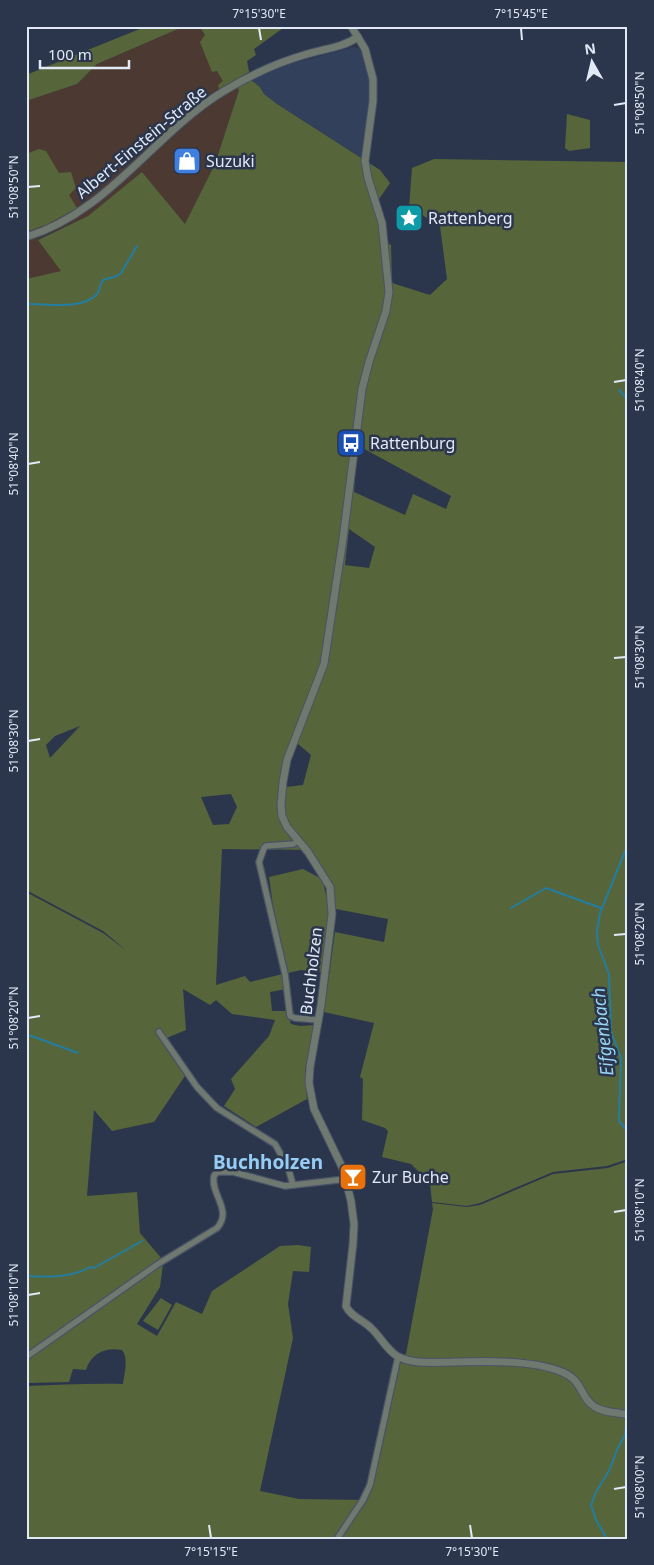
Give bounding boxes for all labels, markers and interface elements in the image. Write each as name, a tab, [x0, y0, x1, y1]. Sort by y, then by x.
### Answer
text: 7°15'30"E	[232, 5, 286, 22]
text: 7°15'45"E	[494, 5, 548, 22]
scale bar	[40, 38, 129, 70]
north arrow	[566, 38, 616, 88]
text: N	[583, 38, 597, 59]
text: 100 m	[48, 44, 92, 64]
text: 51°08'50"N	[631, 71, 648, 135]
street label: Albert-Einstein-Straße	[71, 81, 211, 203]
shop icon: Suzuki	[172, 146, 202, 176]
place label: Suzuki	[206, 150, 255, 172]
text: 51°08'50"N	[5, 155, 22, 219]
place icon: Rattenberg	[394, 203, 424, 233]
place label: Rattenberg	[428, 207, 513, 229]
text: 51°08'40"N	[631, 348, 648, 412]
bus stop icon: Rattenburg	[336, 428, 366, 458]
text: 51°08'40"N	[5, 432, 22, 496]
place label: Rattenburg	[370, 432, 455, 454]
text: 51°08'30"N	[631, 625, 648, 689]
text: 51°08'30"N	[5, 709, 22, 773]
text: 51°08'20"N	[631, 902, 648, 966]
street label: Buchholzen	[295, 926, 327, 1016]
text: 51°08'20"N	[5, 986, 22, 1050]
water label: Eifgenbach	[585, 987, 619, 1077]
district label: Buchholzen	[213, 1149, 323, 1175]
bar icon: Zur Buche	[338, 1162, 368, 1192]
place label: Zur Buche	[372, 1166, 449, 1188]
text: 51°08'10"N	[631, 1178, 648, 1242]
text: 51°08'10"N	[5, 1263, 22, 1327]
text: 51°08'00"N	[631, 1455, 648, 1519]
text: 7°15'15"E	[184, 1543, 238, 1560]
text: 7°15'30"E	[445, 1543, 499, 1560]

